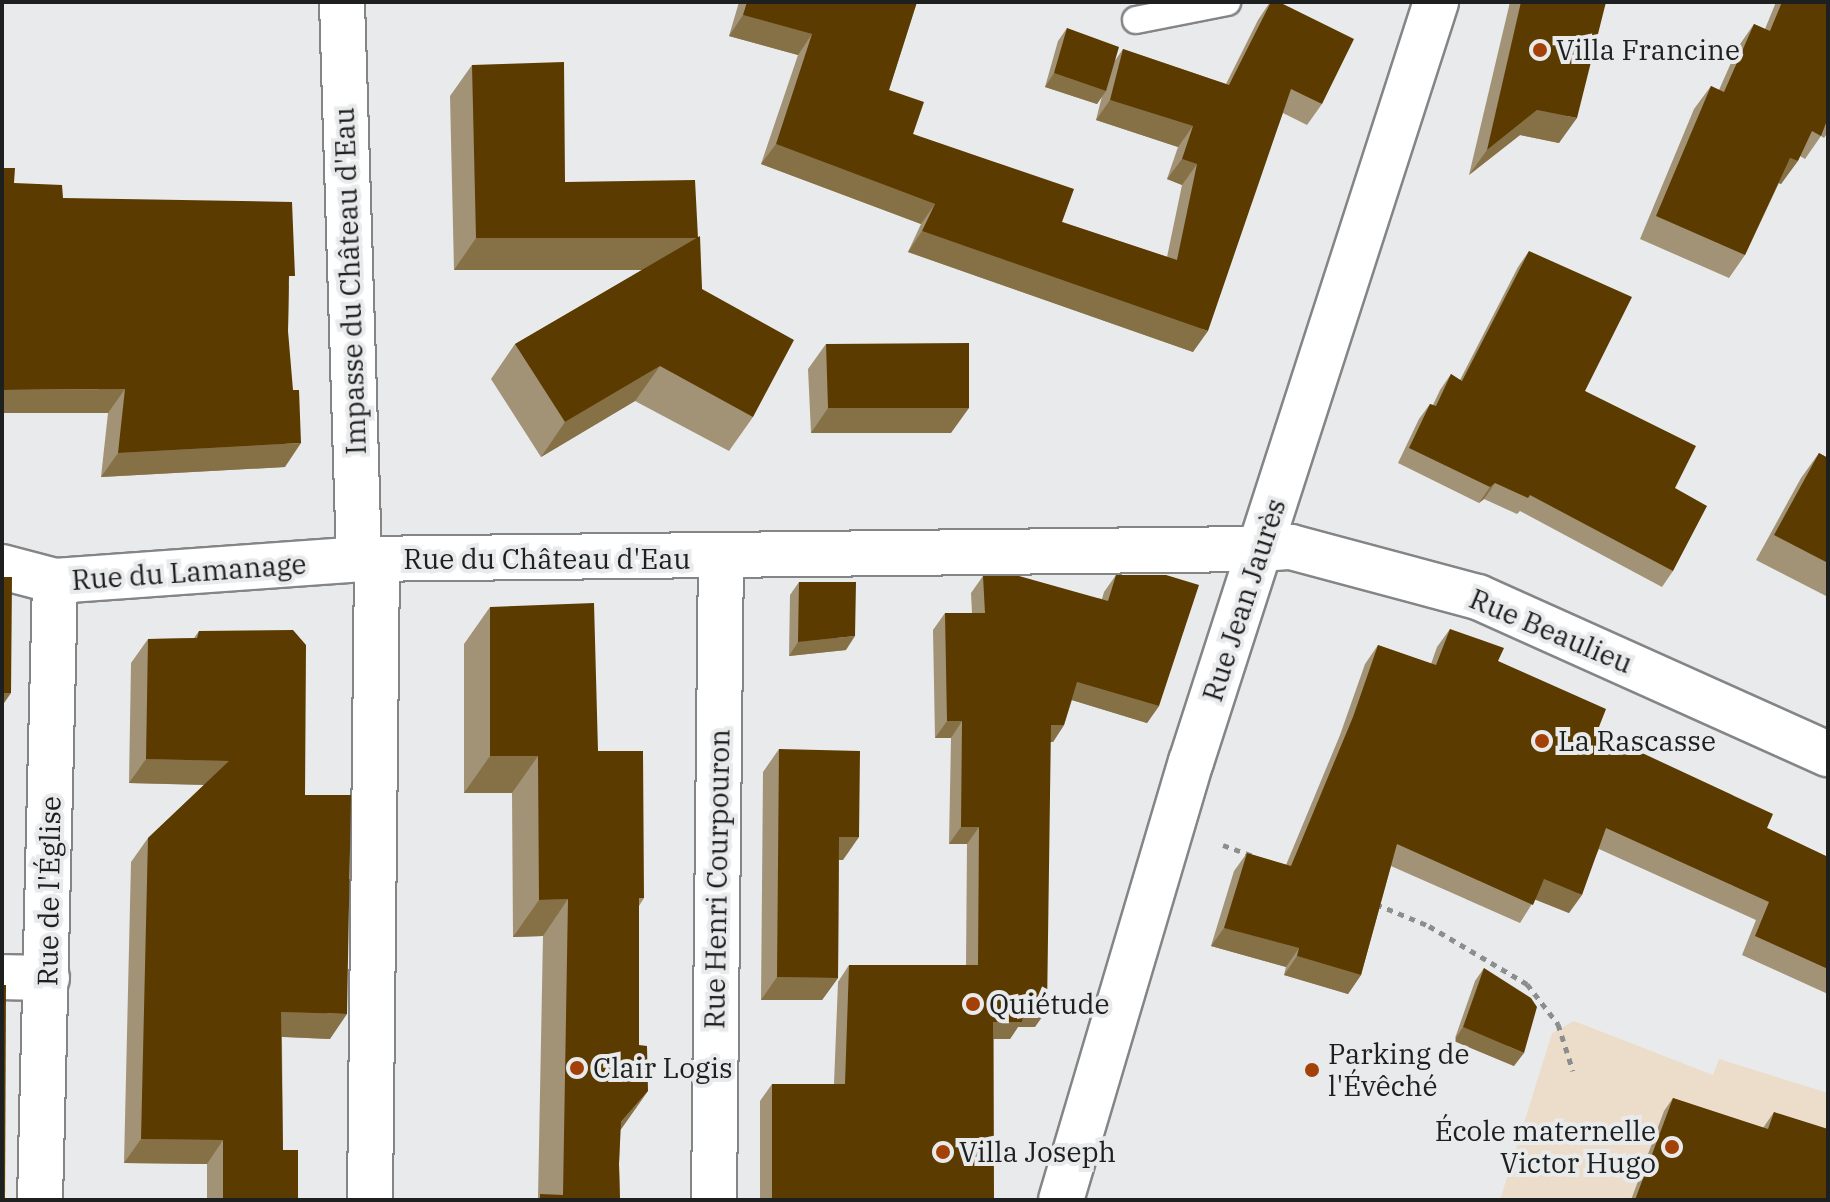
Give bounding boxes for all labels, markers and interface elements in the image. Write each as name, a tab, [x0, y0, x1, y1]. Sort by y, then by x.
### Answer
place label: Villa Francine	[1556, 33, 1740, 67]
marker: Villa Francine	[1531, 41, 1549, 59]
street label: Impasse du Château d'Eau	[327, 107, 373, 455]
street label: Rue Jean Jaurès	[1195, 494, 1293, 706]
street label: Rue du Château d'Eau	[403, 542, 691, 576]
street label: Rue du Lamanage	[70, 547, 308, 597]
street label: Rue Beaulieu	[1465, 582, 1637, 680]
place label: La Rascasse	[1558, 724, 1716, 758]
street label: Rue Henri Courpouron	[698, 729, 736, 1029]
marker: La Rascasse	[1533, 732, 1551, 750]
street label: Rue de l'Église	[31, 796, 67, 986]
place label: Quiétude	[989, 987, 1109, 1021]
marker: Quiétude	[964, 995, 982, 1013]
place label: Parking de l'Évêché	[1328, 1037, 1470, 1103]
place label: Clair Logis	[593, 1051, 733, 1085]
marker: Clair Logis	[568, 1059, 586, 1077]
marker: Parking de l'Évêché	[1303, 1061, 1321, 1079]
place label: École maternelle Victor Hugo	[1435, 1114, 1656, 1180]
place label: Villa Joseph	[959, 1135, 1116, 1169]
marker: École maternelle Victor Hugo	[1663, 1138, 1681, 1156]
marker: Villa Joseph	[934, 1143, 952, 1161]

